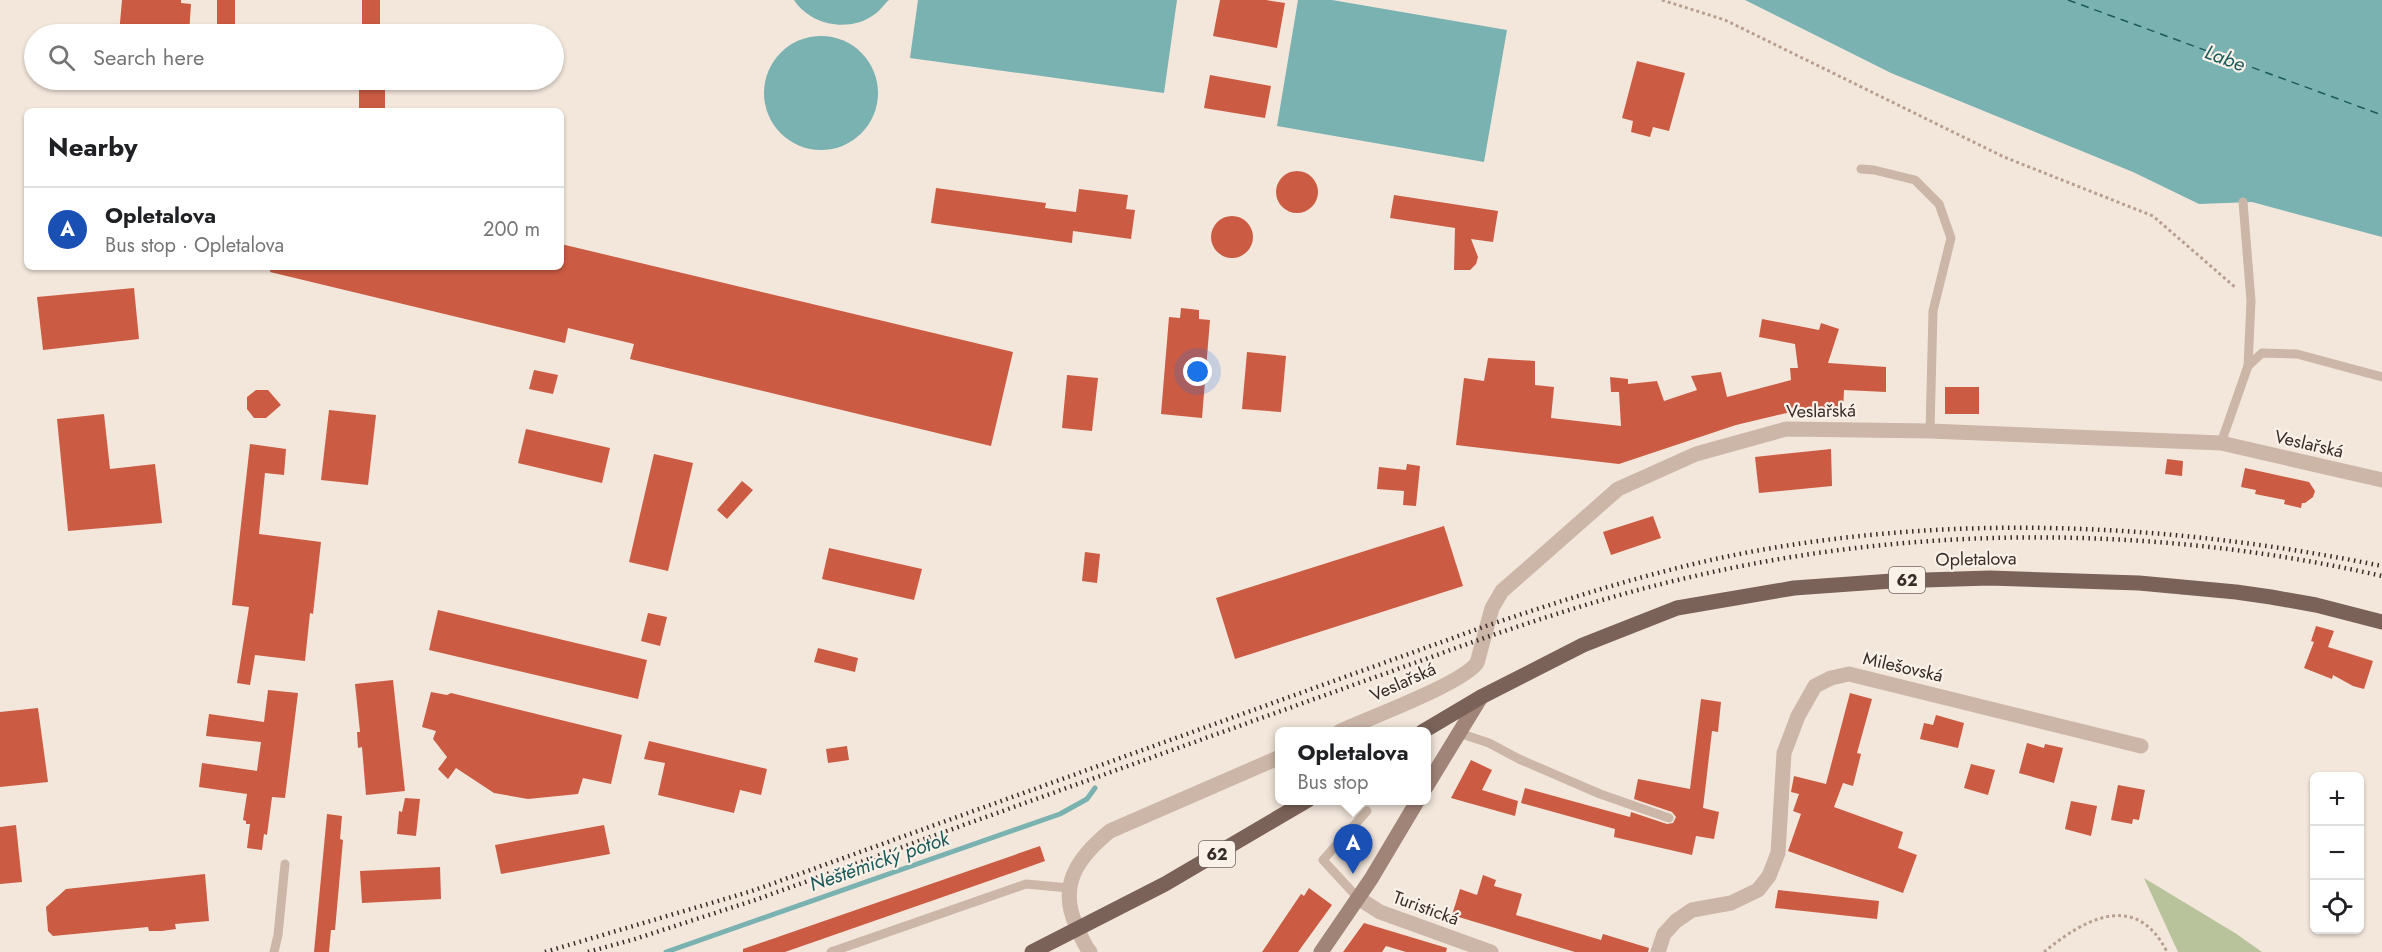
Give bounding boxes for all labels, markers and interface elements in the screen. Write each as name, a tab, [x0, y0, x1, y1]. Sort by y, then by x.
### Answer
search box	[24, 24, 564, 90]
water label: Labe	[2201, 38, 2249, 79]
icon: search	[45, 41, 78, 74]
text: Search here	[93, 41, 204, 73]
text: Nearby	[48, 128, 137, 166]
text: Opletalova	[105, 199, 216, 231]
text: A	[60, 215, 75, 244]
text: 200 m	[483, 215, 540, 244]
text: Bus stop · Opletalova	[105, 231, 284, 260]
your location	[1183, 357, 1212, 386]
street label: Veslařská	[1786, 397, 1856, 425]
street label: Veslařská	[2272, 423, 2346, 465]
street label: Opletalova	[1935, 545, 2017, 573]
road number: 62	[1889, 567, 1925, 593]
street label: Milešovská	[1860, 645, 1946, 689]
street label: Veslařská	[1366, 656, 1440, 708]
popup	[1275, 727, 1431, 805]
text: Opletalova	[1297, 736, 1409, 768]
text: Bus stop	[1297, 768, 1368, 797]
map controls	[2310, 772, 2364, 934]
button: +	[2310, 772, 2364, 826]
water label: Neštěmický potok	[805, 824, 954, 899]
pin: A	[1334, 824, 1372, 874]
button: −	[2310, 826, 2364, 880]
road number: 62	[1199, 841, 1235, 867]
button: locate	[2310, 880, 2364, 934]
street label: Turistická	[1389, 884, 1463, 932]

